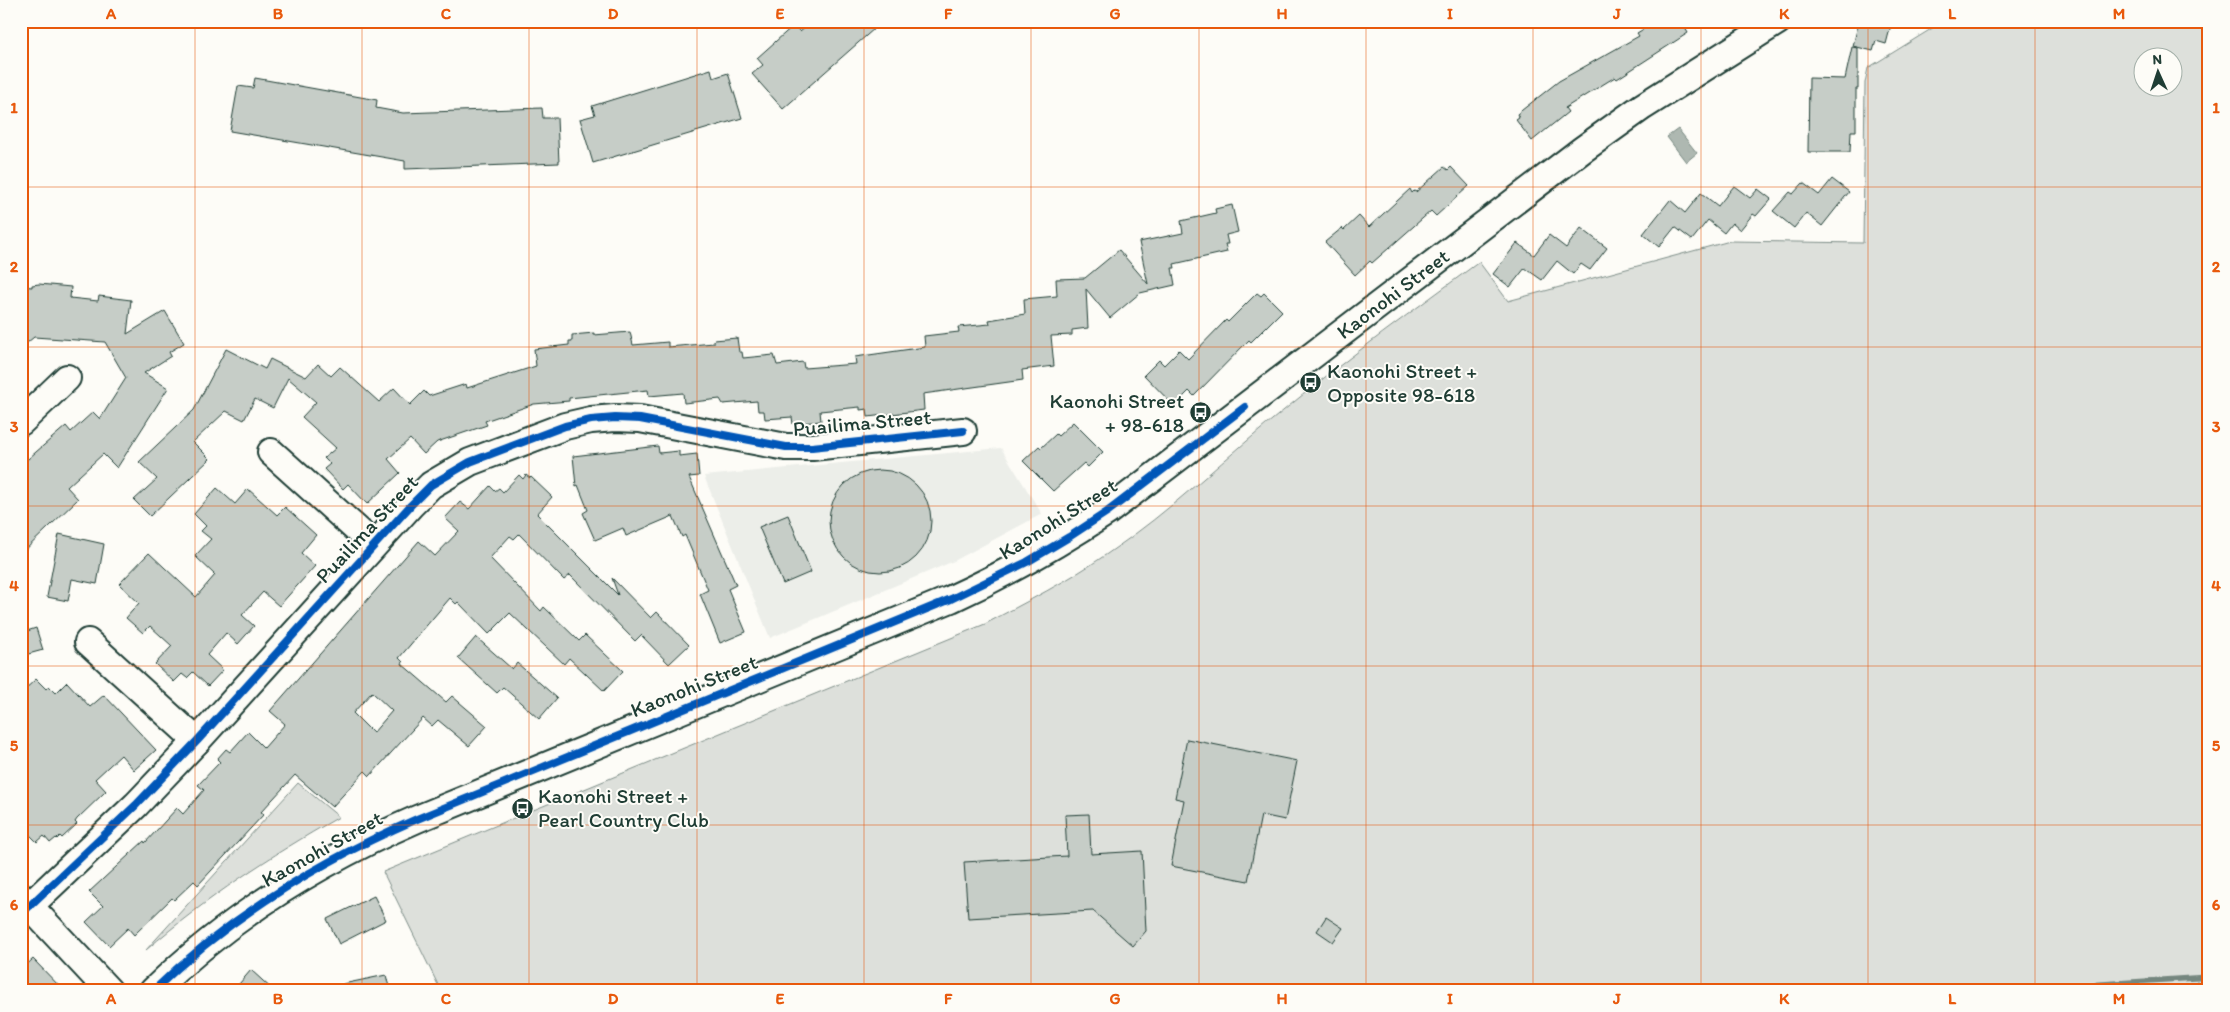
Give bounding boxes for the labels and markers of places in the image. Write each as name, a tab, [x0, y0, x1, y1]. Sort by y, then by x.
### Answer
place label: Kaonohi Street + Opposite 98-618	[1327, 358, 1477, 407]
bus stop icon: Kaonohi Street + Opposite 98-618	[1299, 371, 1323, 395]
place label: Kaonohi Street + 98-618	[1050, 388, 1184, 437]
bus stop icon: Kaonohi Street + 98-618	[1188, 401, 1212, 425]
place label: Kaonohi Street + Pearl Country Club	[538, 783, 709, 832]
bus stop icon: Kaonohi Street + Pearl Country Club	[510, 796, 534, 820]

